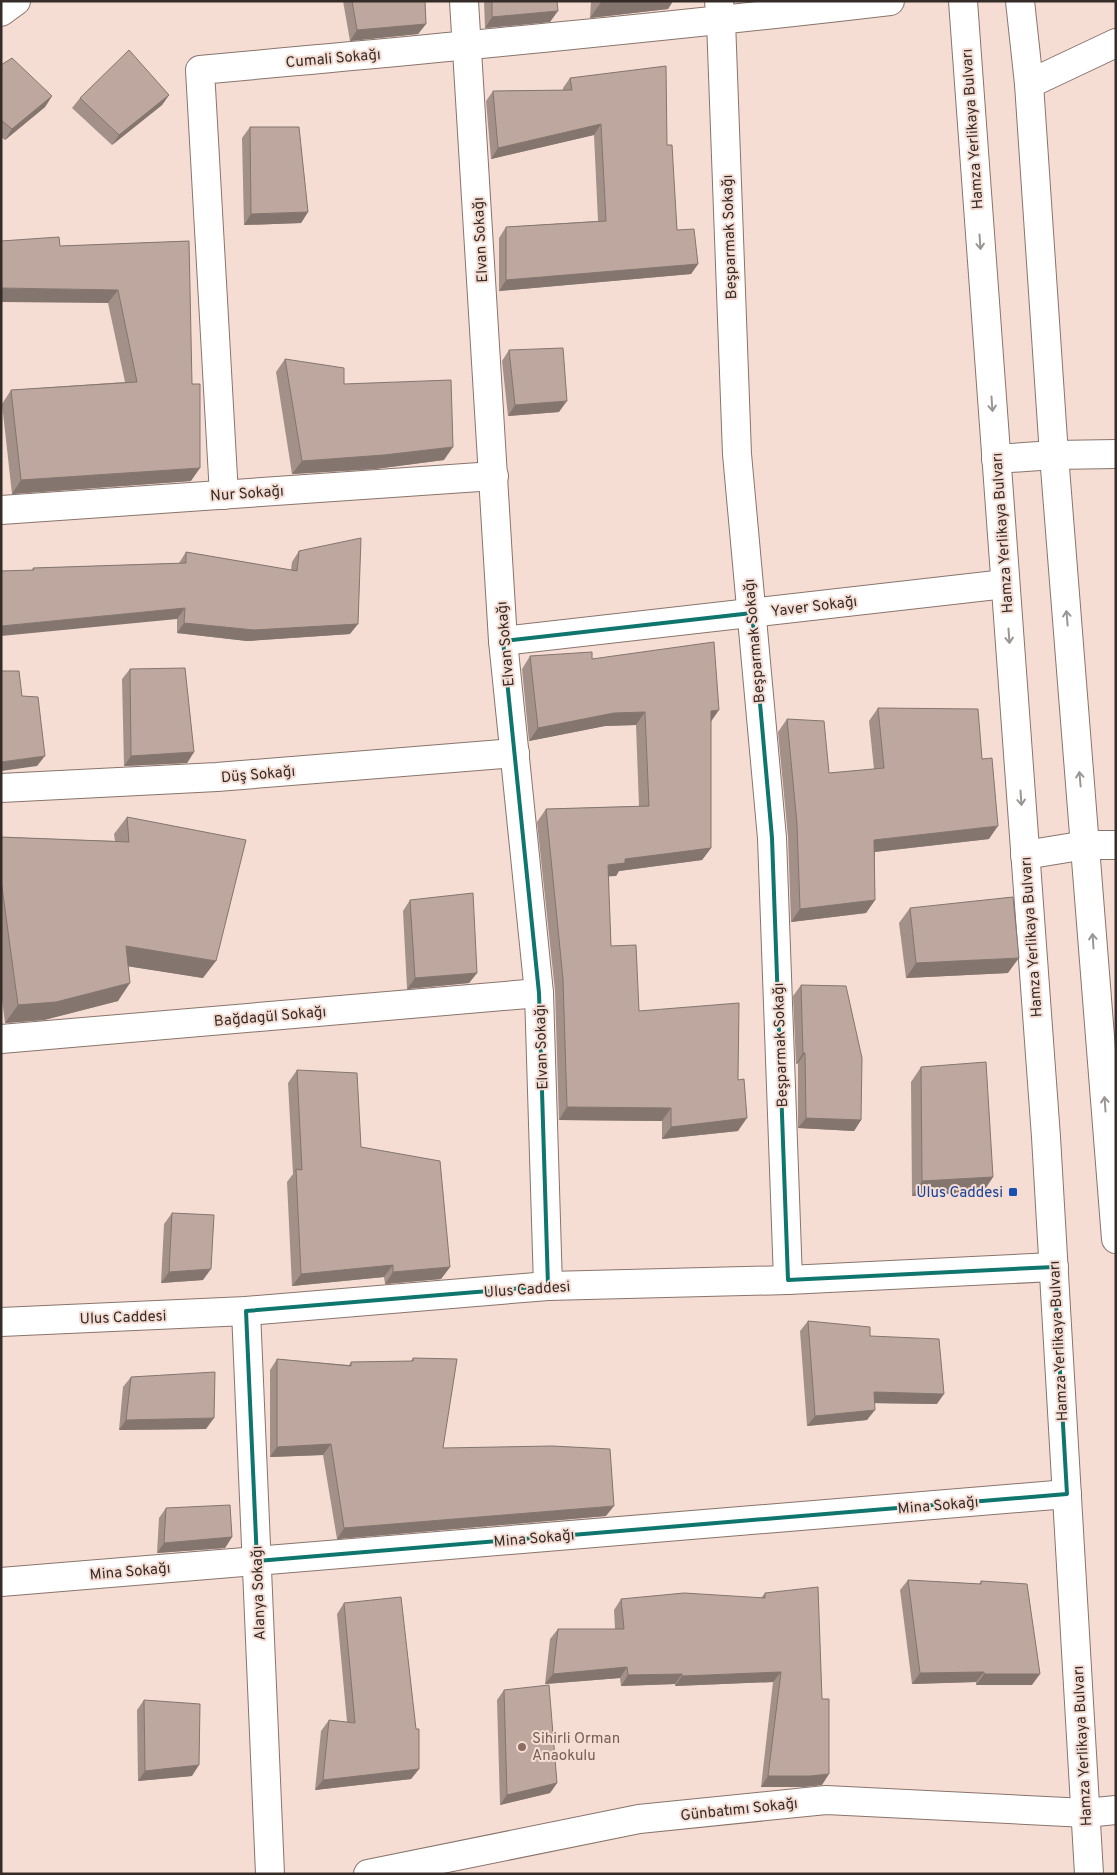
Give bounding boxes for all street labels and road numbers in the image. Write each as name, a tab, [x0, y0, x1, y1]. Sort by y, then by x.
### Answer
street label: Cumali Sokağı	[285, 46, 381, 73]
street label: Hamza Yerlikaya Bulvarı	[958, 48, 989, 210]
street label: Beşparmak Sokağı	[719, 174, 742, 300]
street label: Elvan Sokağı	[470, 197, 493, 283]
street label: Hamza Yerlikaya Bulvarı	[988, 452, 1019, 614]
street label: Nur Sokağı	[210, 482, 285, 507]
street label: Beşparmak Sokağı	[741, 578, 770, 704]
street label: Yaver Sokağı	[770, 593, 858, 622]
street label: Elvan Sokağı	[493, 600, 520, 687]
street label: Düş Sokağı	[220, 763, 296, 788]
street label: Hamza Yerlikaya Bulvarı	[1017, 856, 1048, 1018]
street label: Beşparmak Sokağı	[770, 982, 793, 1108]
street label: Bağdagül Sokağı	[213, 1003, 327, 1032]
street label: Elvan Sokağı	[532, 1004, 553, 1090]
street label: Hamza Yerlikaya Bulvarı	[1046, 1260, 1073, 1422]
street label: Ulus Caddesi	[483, 1278, 571, 1303]
street label: Ulus Caddesi	[79, 1307, 167, 1330]
street label: Mina Sokağı	[897, 1494, 979, 1519]
street label: Mina Sokağı	[493, 1527, 575, 1552]
street label: Alanya Sokağı	[248, 1545, 271, 1641]
street label: Mina Sokağı	[89, 1560, 171, 1585]
street label: Hamza Yerlikaya Bulvarı	[1070, 1665, 1097, 1827]
street label: Günbatımı Sokağı	[680, 1795, 799, 1826]

